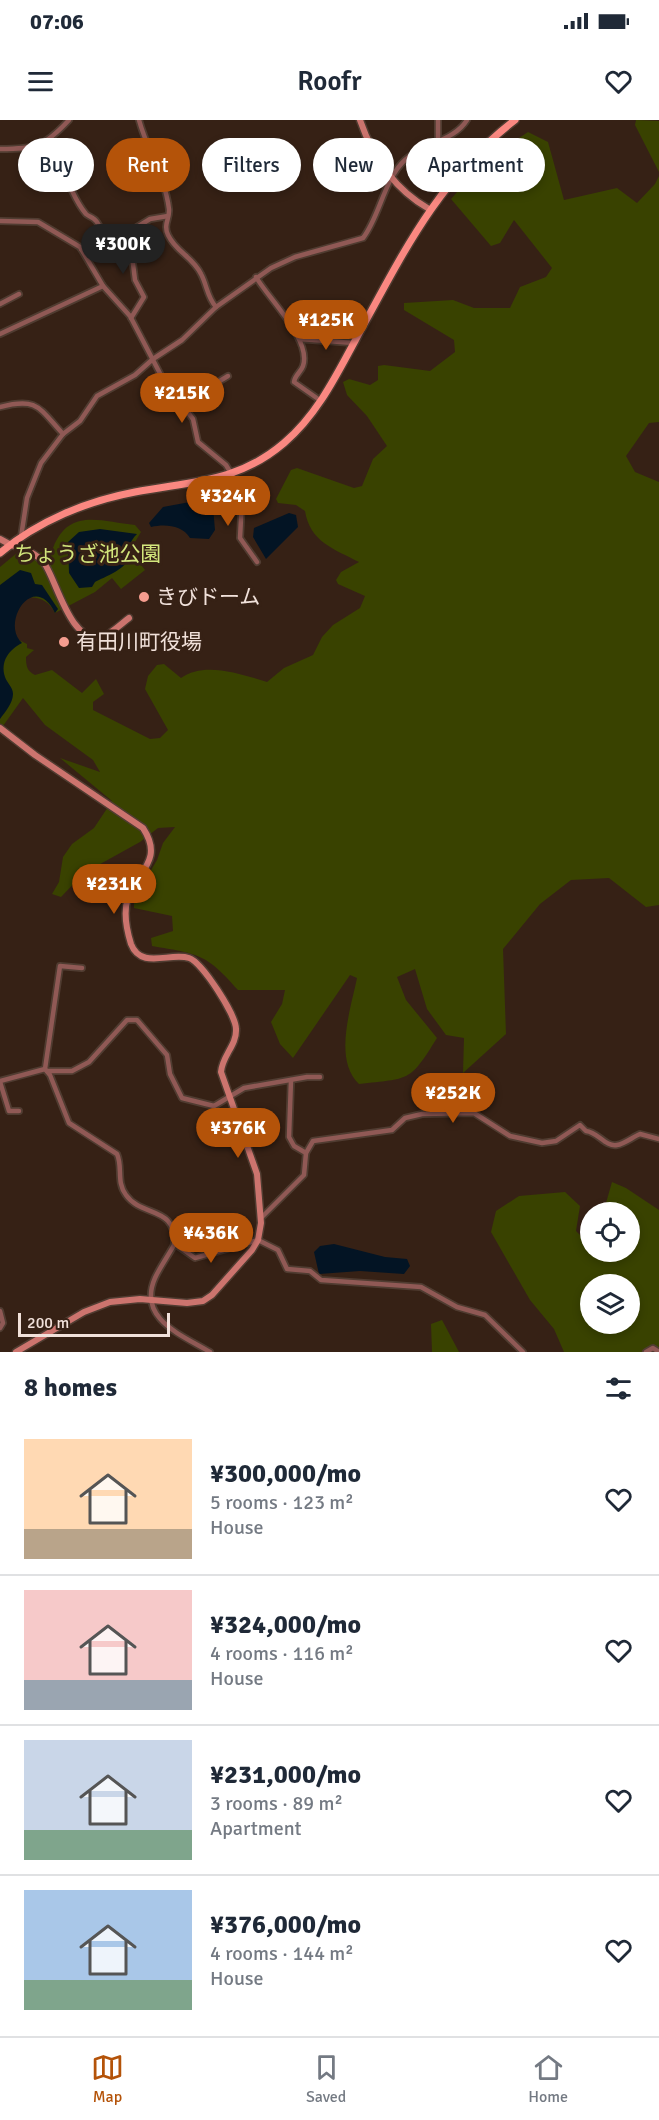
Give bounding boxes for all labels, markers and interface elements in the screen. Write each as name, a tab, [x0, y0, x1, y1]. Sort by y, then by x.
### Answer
text: 07:06	[30, 8, 84, 35]
icon: menu	[24, 65, 57, 98]
text: Roofr	[297, 65, 362, 98]
icon: heart	[602, 65, 635, 98]
chip: Buy	[18, 138, 94, 192]
chip: Rent	[106, 138, 190, 192]
chip: Filters	[202, 138, 301, 192]
chip: New	[313, 138, 394, 192]
chip: Apartment	[406, 138, 545, 192]
pin: ¥300K	[81, 224, 165, 275]
text: ¥300K	[95, 231, 151, 256]
pin: ¥125K	[284, 300, 368, 351]
text: ¥125K	[298, 307, 354, 332]
pin: ¥215K	[140, 373, 224, 424]
text: ¥215K	[154, 380, 210, 405]
pin: ¥324K	[186, 476, 270, 527]
text: ¥324K	[200, 483, 256, 508]
park label: ちょうざ池公園	[15, 541, 162, 567]
place label: きびドーム	[156, 584, 260, 610]
marker: きびドーム	[137, 590, 151, 604]
place label: 有田川町役場	[76, 629, 202, 655]
marker: 有田川町役場	[57, 635, 71, 649]
pin: ¥231K	[72, 864, 156, 915]
text: ¥231K	[86, 871, 142, 896]
pin: ¥252K	[411, 1073, 495, 1124]
text: ¥252K	[425, 1080, 481, 1105]
pin: ¥376K	[196, 1108, 280, 1159]
text: ¥376K	[210, 1115, 266, 1140]
map controls	[580, 1202, 640, 1334]
button: locate	[580, 1202, 640, 1262]
pin: ¥436K	[169, 1213, 253, 1264]
text: ¥436K	[183, 1220, 239, 1245]
button: layers	[580, 1274, 640, 1334]
scale bar	[18, 1310, 170, 1338]
text: 200 m	[27, 1313, 69, 1333]
text: 8 homes	[24, 1372, 117, 1404]
icon: filters	[602, 1372, 635, 1405]
text: ¥300,000/mo	[210, 1458, 361, 1490]
icon: home	[72, 1463, 144, 1535]
icon: heart	[602, 1483, 635, 1516]
text: 5 rooms · 123 m²	[210, 1490, 354, 1515]
text: House	[210, 1515, 264, 1540]
text: ¥324,000/mo	[210, 1609, 361, 1641]
icon: home	[72, 1614, 144, 1686]
icon: heart	[602, 1634, 635, 1667]
text: 4 rooms · 116 m²	[210, 1641, 354, 1666]
text: House	[210, 1666, 264, 1691]
text: ¥231,000/mo	[210, 1759, 361, 1791]
icon: home	[72, 1764, 144, 1836]
icon: heart	[602, 1784, 635, 1817]
text: 3 rooms · 89 m²	[210, 1791, 343, 1816]
text: Apartment	[210, 1816, 302, 1841]
text: ¥376,000/mo	[210, 1909, 361, 1941]
icon: home	[72, 1914, 144, 1986]
icon: heart	[602, 1934, 635, 1967]
text: 4 rooms · 144 m²	[210, 1941, 354, 1966]
text: House	[210, 1966, 264, 1991]
tab: Map	[91, 2051, 124, 2107]
tab: Saved	[306, 2051, 346, 2107]
tab: Home	[528, 2051, 568, 2107]

